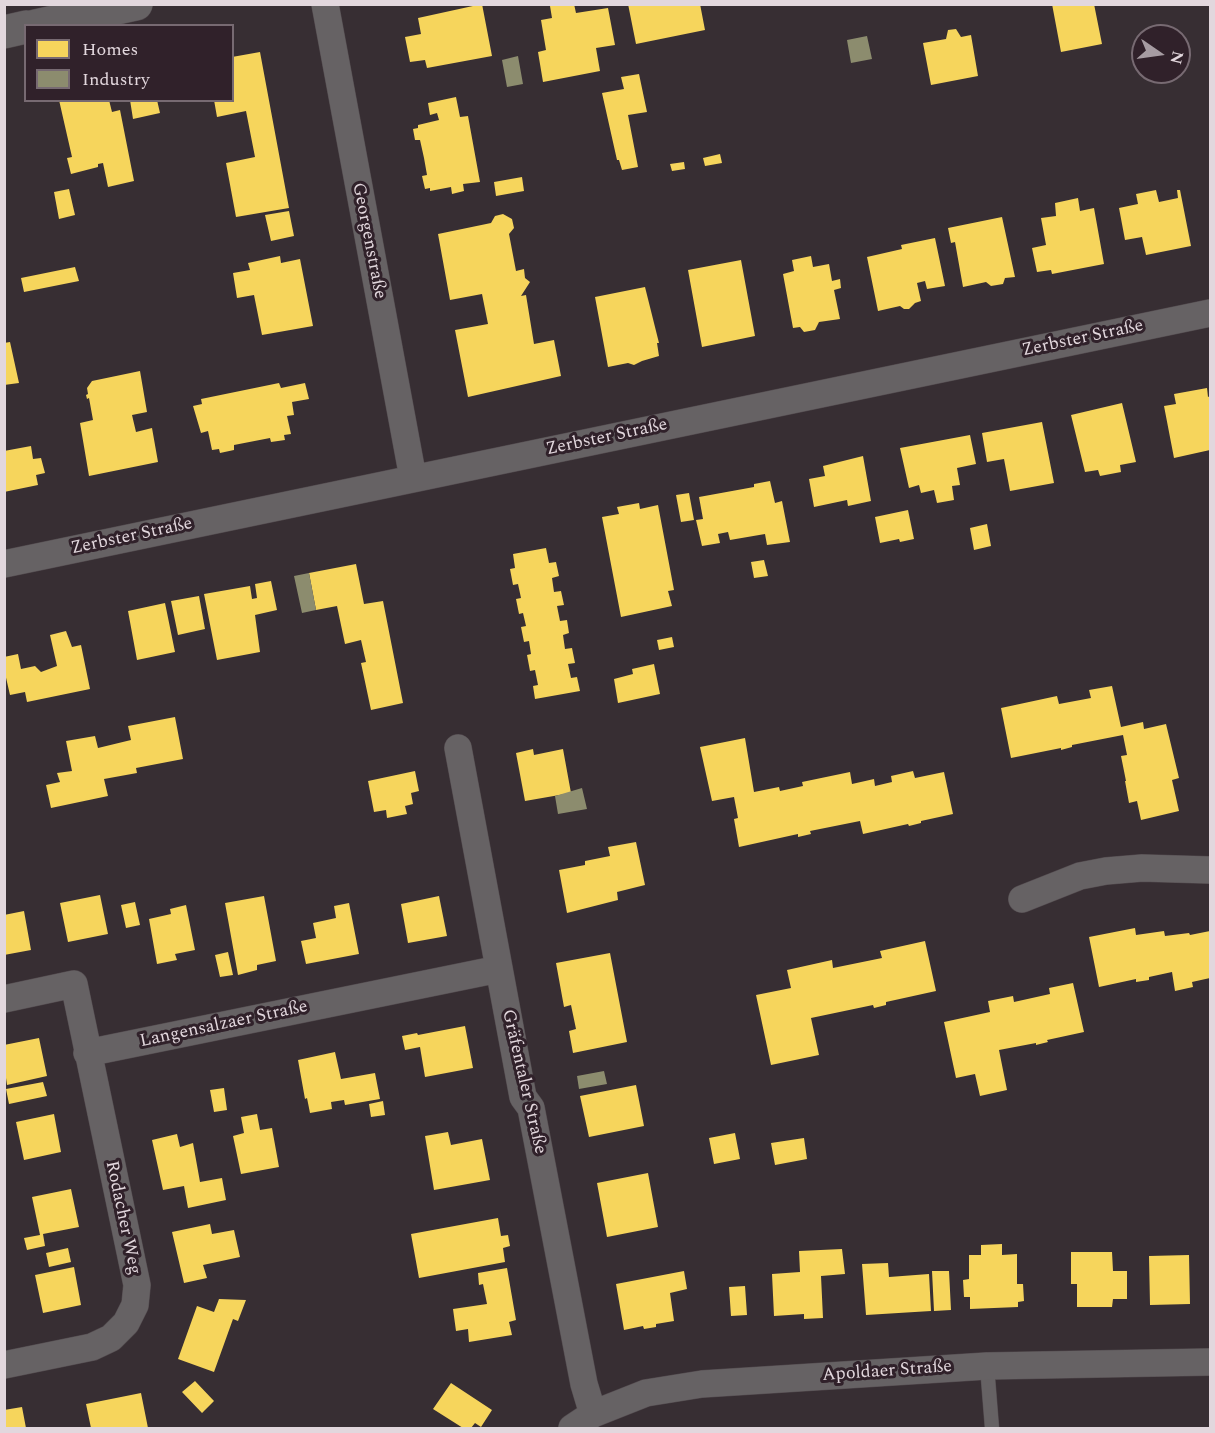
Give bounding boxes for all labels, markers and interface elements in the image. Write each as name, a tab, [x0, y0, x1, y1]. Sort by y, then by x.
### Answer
legend	[24, 24, 234, 102]
north arrow	[1131, 24, 1191, 84]
text: Homes	[82, 36, 138, 63]
text: N	[1163, 49, 1190, 67]
text: Industry	[82, 66, 150, 93]
street label: Georgenstraße	[346, 181, 390, 301]
street label: Zerbster Straße	[1020, 316, 1146, 362]
street label: Zerbster Straße	[544, 415, 670, 461]
street label: Zerbster Straße	[69, 514, 195, 560]
street label: Langensalzaer Straße	[138, 997, 310, 1053]
street label: Gräfentaler Straße	[496, 1008, 550, 1156]
street label: Rodacher Weg	[99, 1159, 145, 1277]
street label: Apoldaer Straße	[821, 1357, 953, 1387]

